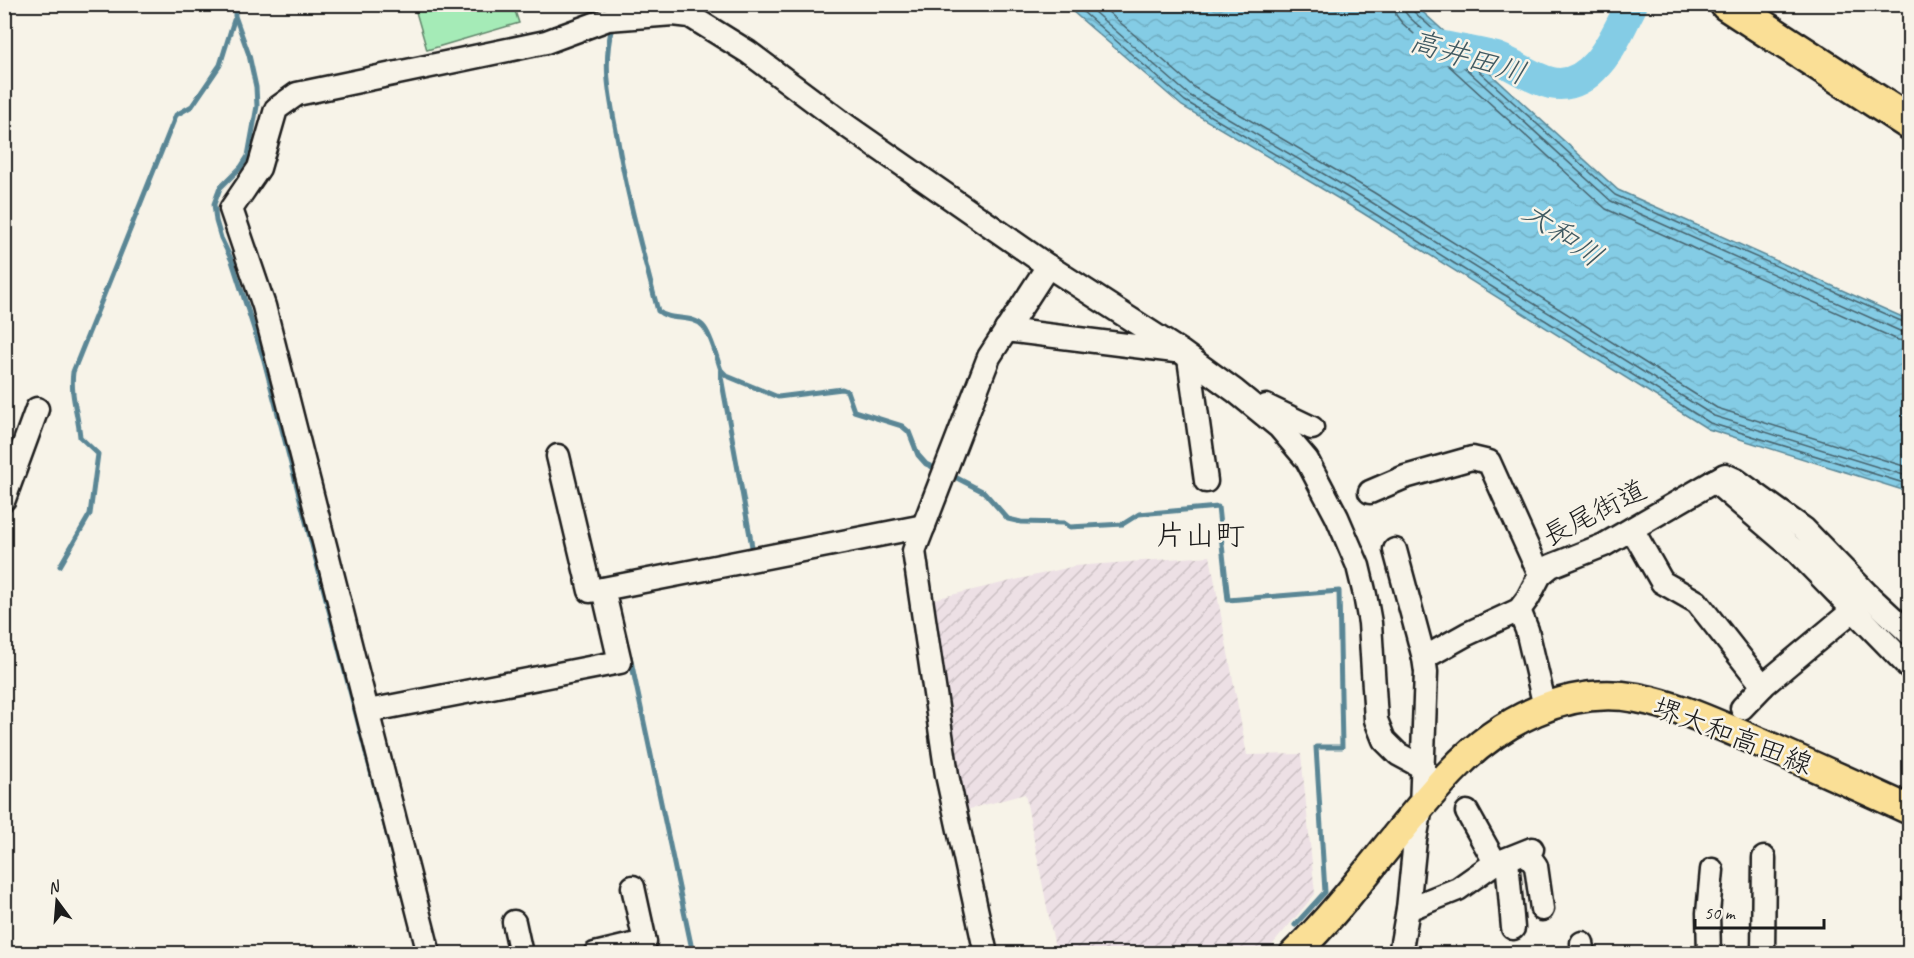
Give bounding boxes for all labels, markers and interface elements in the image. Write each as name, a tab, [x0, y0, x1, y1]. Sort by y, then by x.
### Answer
water label: 高井田川	[1405, 21, 1531, 93]
water label: 大和川	[1515, 193, 1611, 275]
street label: 長尾街道	[1536, 471, 1652, 553]
district label: 片山町	[1155, 516, 1245, 554]
street label: 堺大和高田線	[1648, 689, 1818, 782]
north arrow	[27, 871, 87, 931]
text: N	[46, 876, 64, 899]
scale bar	[1695, 892, 1824, 930]
text: 50 m	[1704, 902, 1737, 924]

